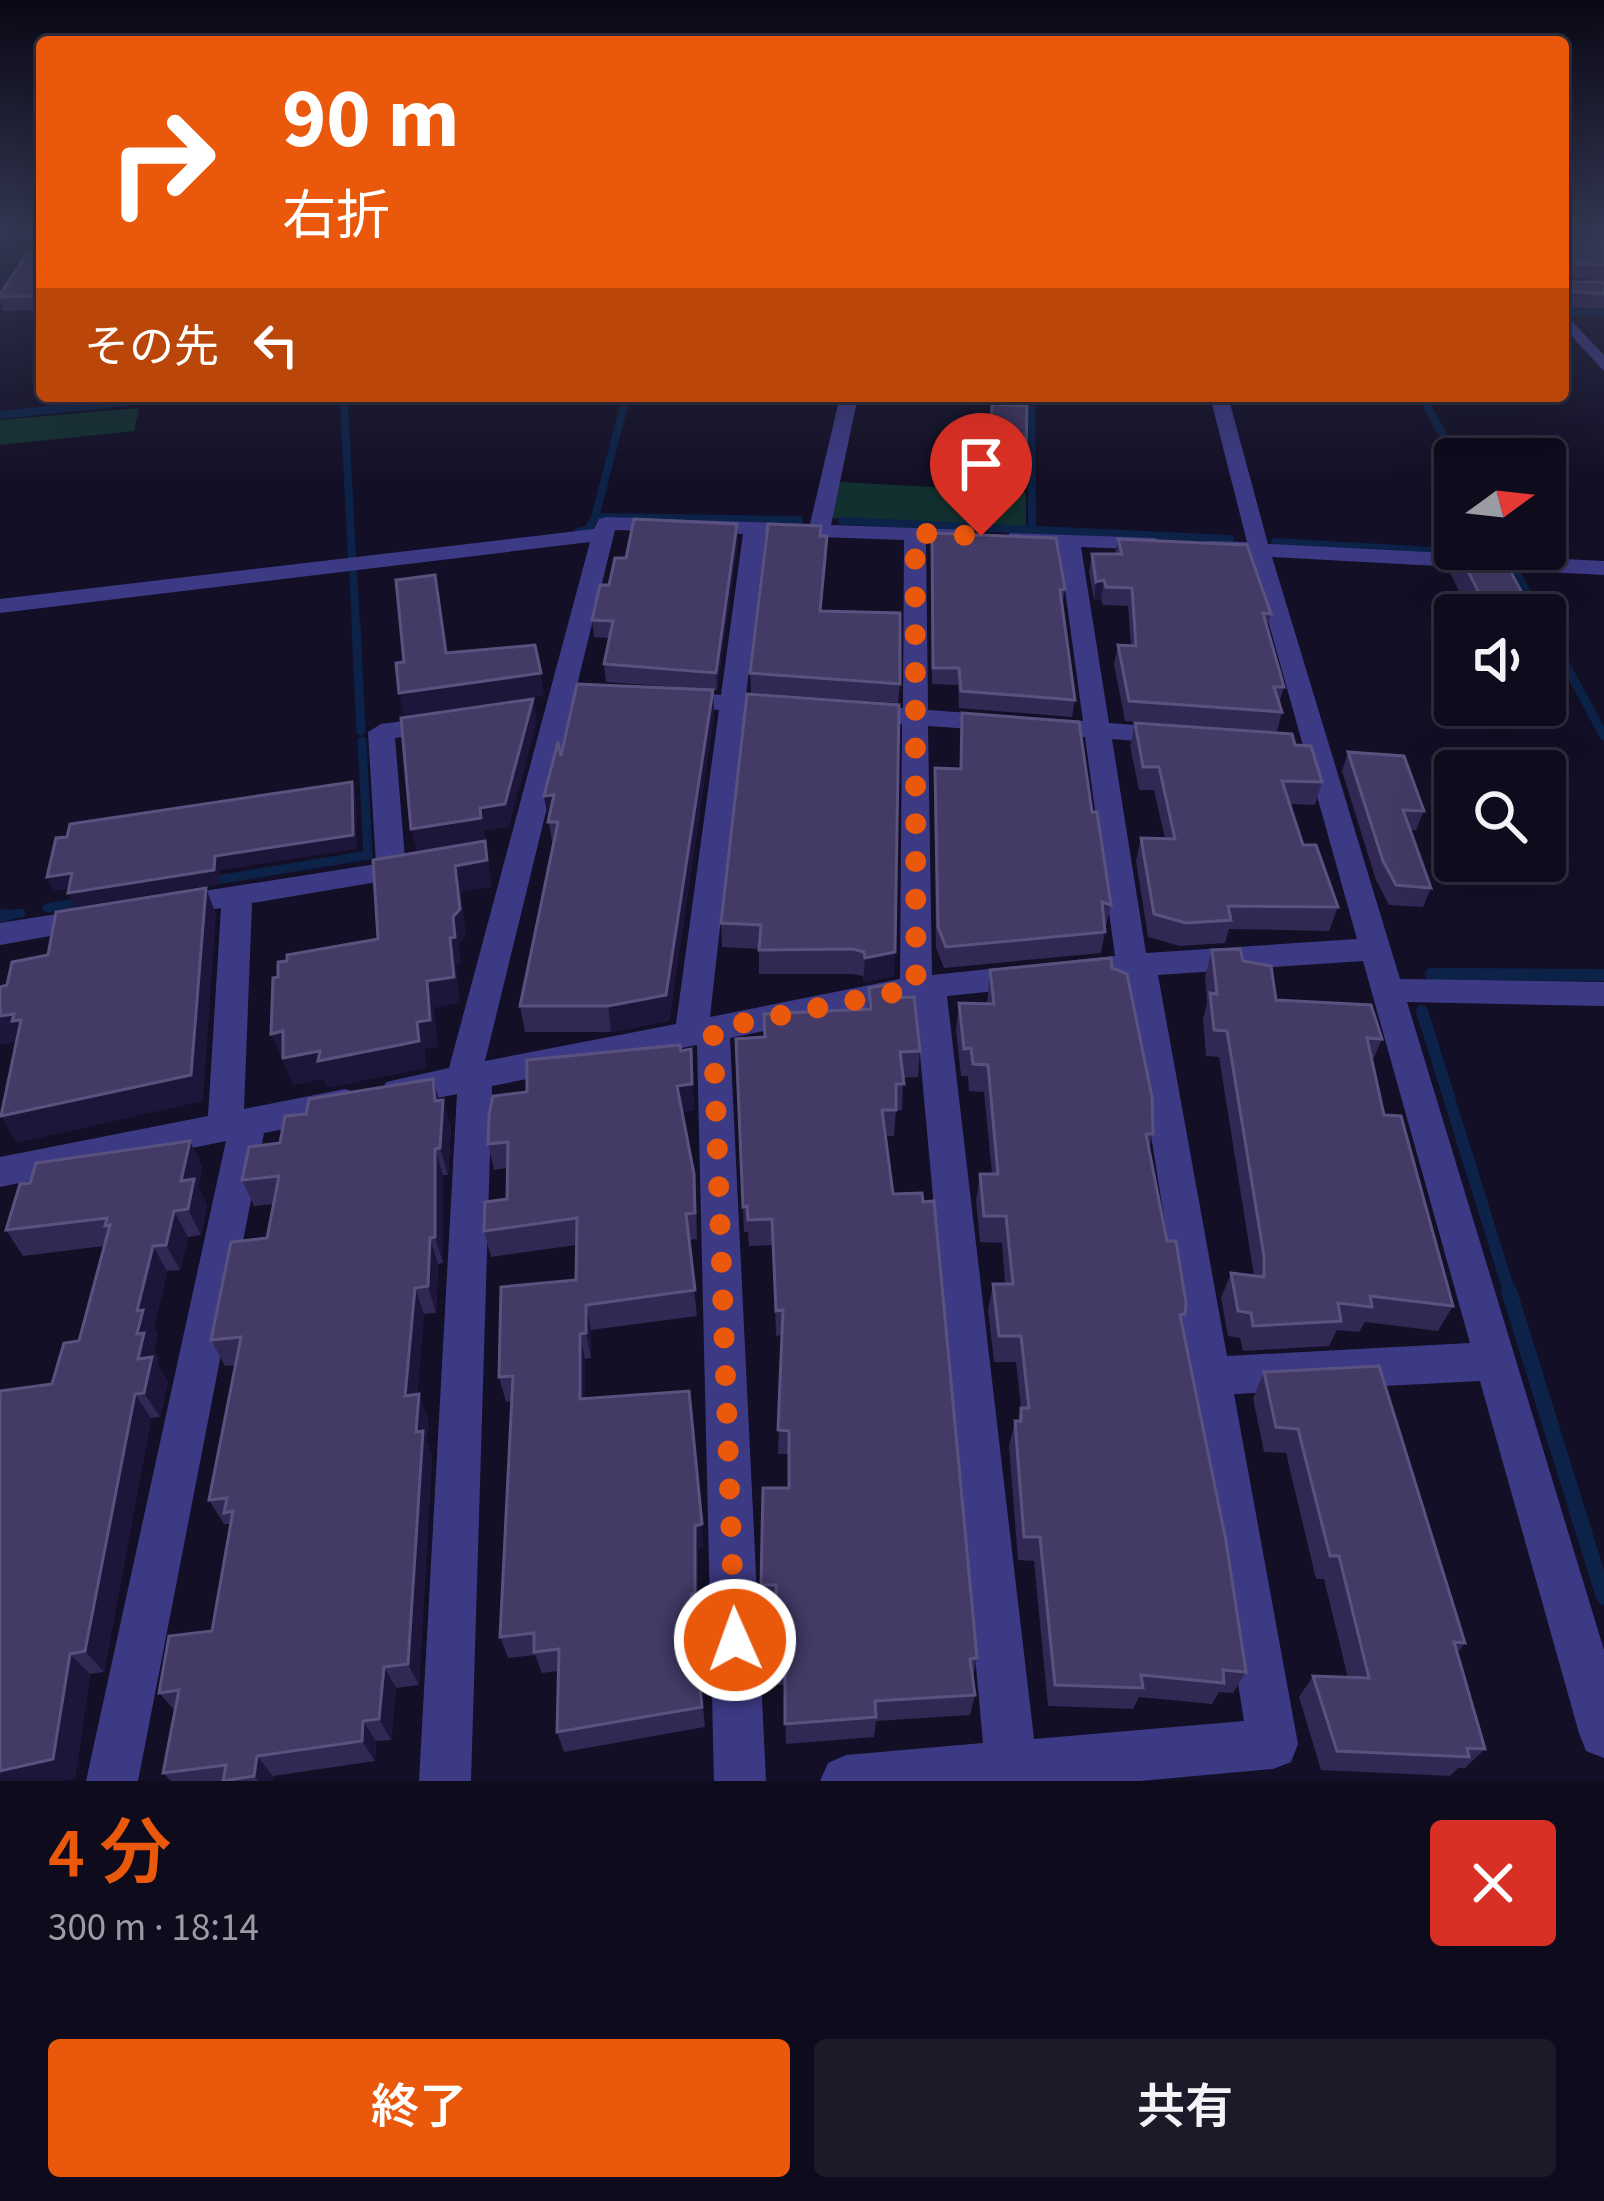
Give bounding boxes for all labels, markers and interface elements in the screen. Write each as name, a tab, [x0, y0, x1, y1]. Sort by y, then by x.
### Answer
text: 90 m	[282, 60, 460, 180]
icon: right	[84, 84, 240, 240]
text: 右折	[282, 179, 390, 256]
icon: left	[243, 312, 309, 378]
text: その先	[84, 316, 219, 380]
pin	[930, 413, 1032, 536]
icon: arrive	[948, 431, 1014, 497]
north arrow	[1434, 438, 1566, 570]
map controls	[1434, 438, 1566, 882]
button: sound	[1434, 594, 1566, 726]
button: search	[1434, 750, 1566, 882]
position arrow	[672, 1577, 798, 1703]
text: 4 分	[48, 1803, 171, 1906]
button: close	[1430, 1820, 1556, 1946]
text: 300 m · 18:14	[48, 1900, 259, 1956]
button: 終了	[48, 2039, 790, 2177]
button: 共有	[814, 2039, 1556, 2177]

